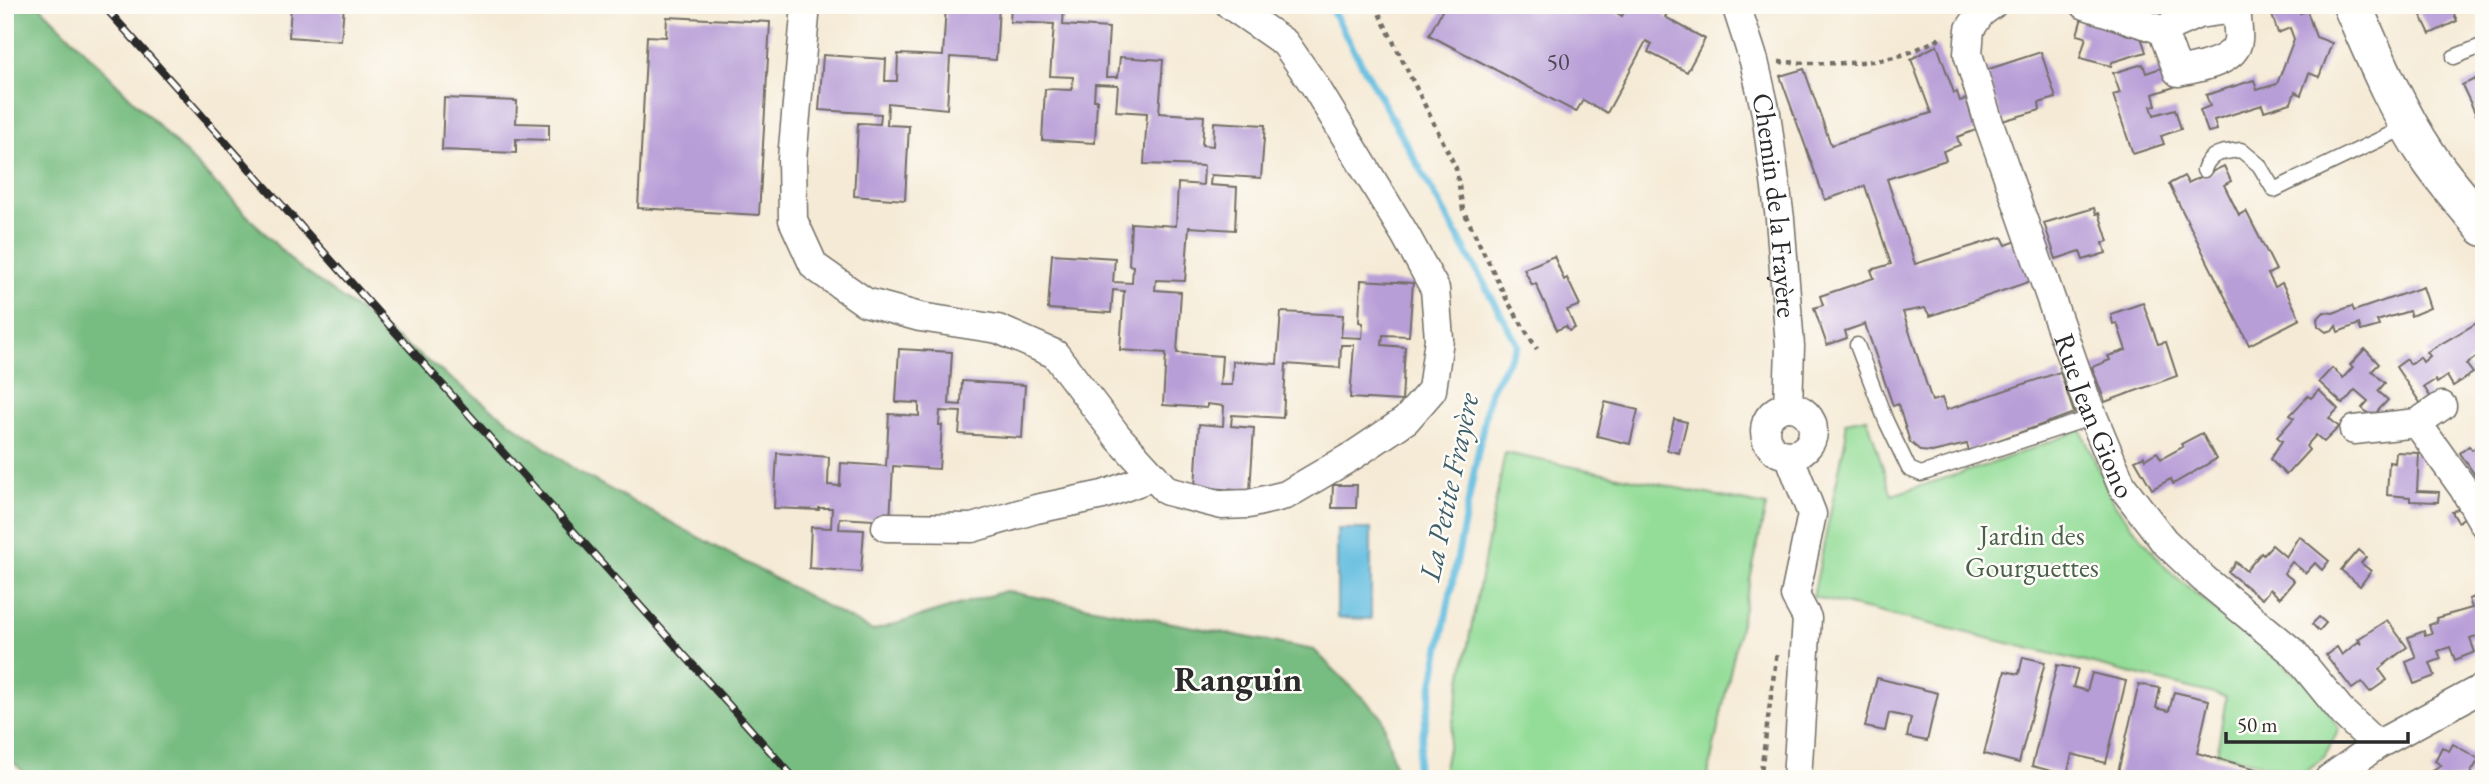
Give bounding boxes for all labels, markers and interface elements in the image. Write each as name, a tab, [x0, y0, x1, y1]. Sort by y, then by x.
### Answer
house number: 50	[1546, 46, 1570, 77]
street label: Chemin de la Frayère	[1744, 89, 1806, 319]
street label: Rue Jean Giono	[2046, 329, 2143, 505]
water label: La Petite Frayère	[1409, 388, 1488, 586]
park label: Jardin des Gourguettes	[1965, 517, 2099, 585]
district label: Ranguin	[1174, 656, 1303, 701]
scale bar	[2226, 700, 2408, 744]
text: 50 m	[2237, 711, 2278, 738]

